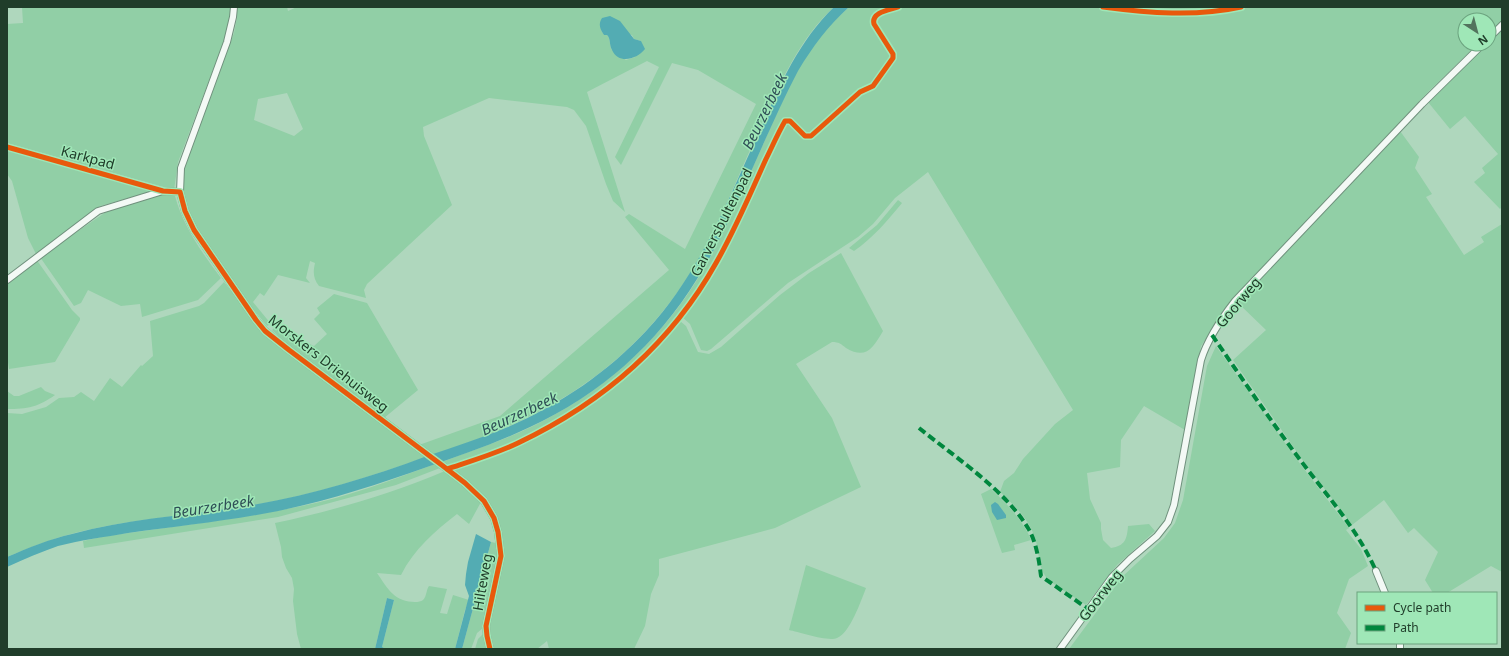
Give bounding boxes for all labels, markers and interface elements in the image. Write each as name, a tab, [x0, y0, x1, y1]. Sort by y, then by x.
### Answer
north arrow	[1457, 12, 1497, 52]
text: N	[1475, 32, 1491, 49]
water label: Beurzerbeek	[737, 69, 791, 152]
street label: Karkpad	[59, 141, 117, 173]
street label: Garversbultenpad	[686, 165, 756, 279]
street label: Goorweg	[1211, 273, 1265, 331]
street label: Morskers Driehuisweg	[265, 310, 393, 416]
water label: Beurzerbeek	[477, 386, 561, 439]
water label: Beurzerbeek	[171, 490, 256, 522]
street label: Hilteweg	[468, 552, 496, 612]
street label: Goorweg	[1074, 565, 1126, 625]
legend	[1357, 592, 1497, 644]
text: Cycle path	[1393, 599, 1451, 616]
text: Path	[1393, 619, 1419, 636]

